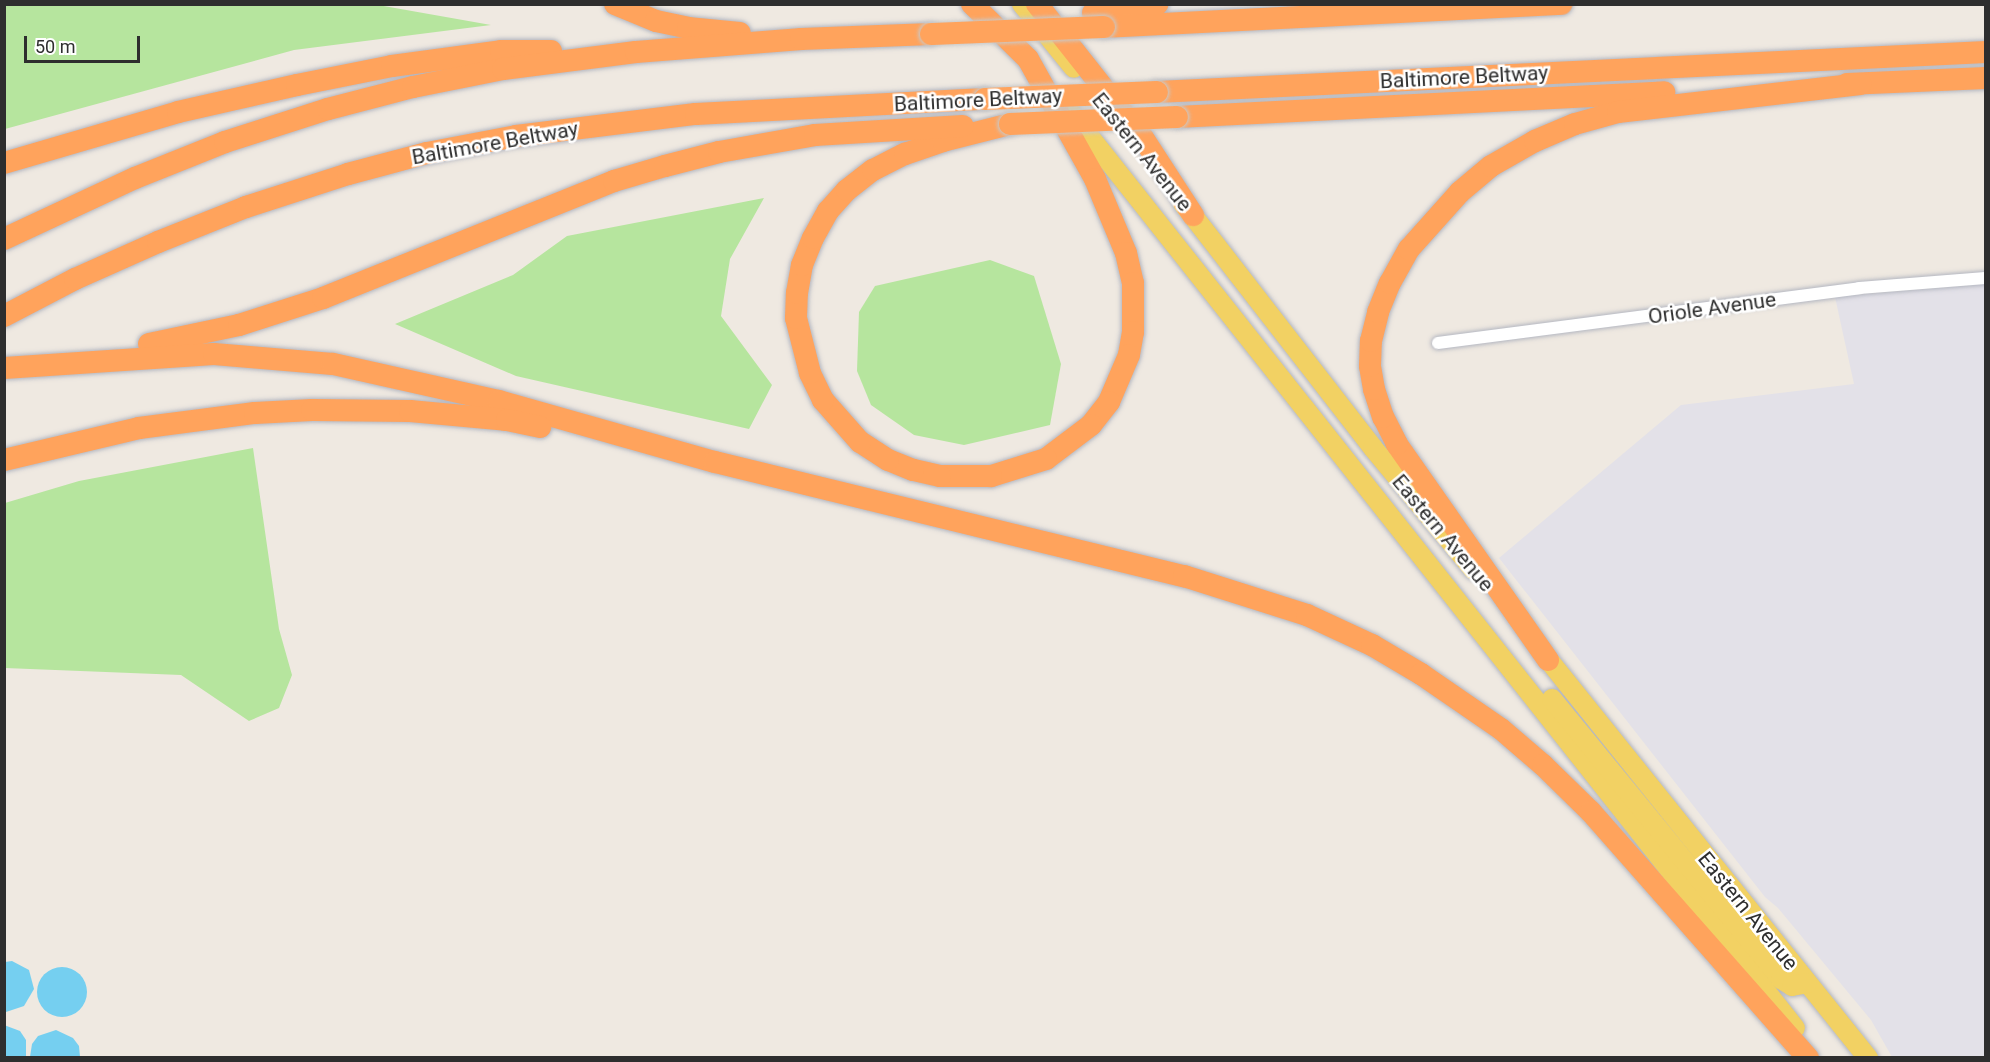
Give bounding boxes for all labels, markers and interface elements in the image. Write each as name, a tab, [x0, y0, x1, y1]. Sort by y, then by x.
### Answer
scale bar	[27, 24, 142, 62]
text: 50 m	[35, 36, 75, 57]
street label: Baltimore Beltway	[1379, 60, 1549, 94]
street label: Baltimore Beltway	[893, 83, 1063, 117]
street label: Eastern Avenue	[1087, 88, 1197, 216]
street label: Baltimore Beltway	[410, 116, 580, 170]
street label: Oriole Avenue	[1646, 287, 1778, 329]
street label: Eastern Avenue	[1387, 469, 1499, 597]
street label: Eastern Avenue	[1693, 847, 1803, 975]

